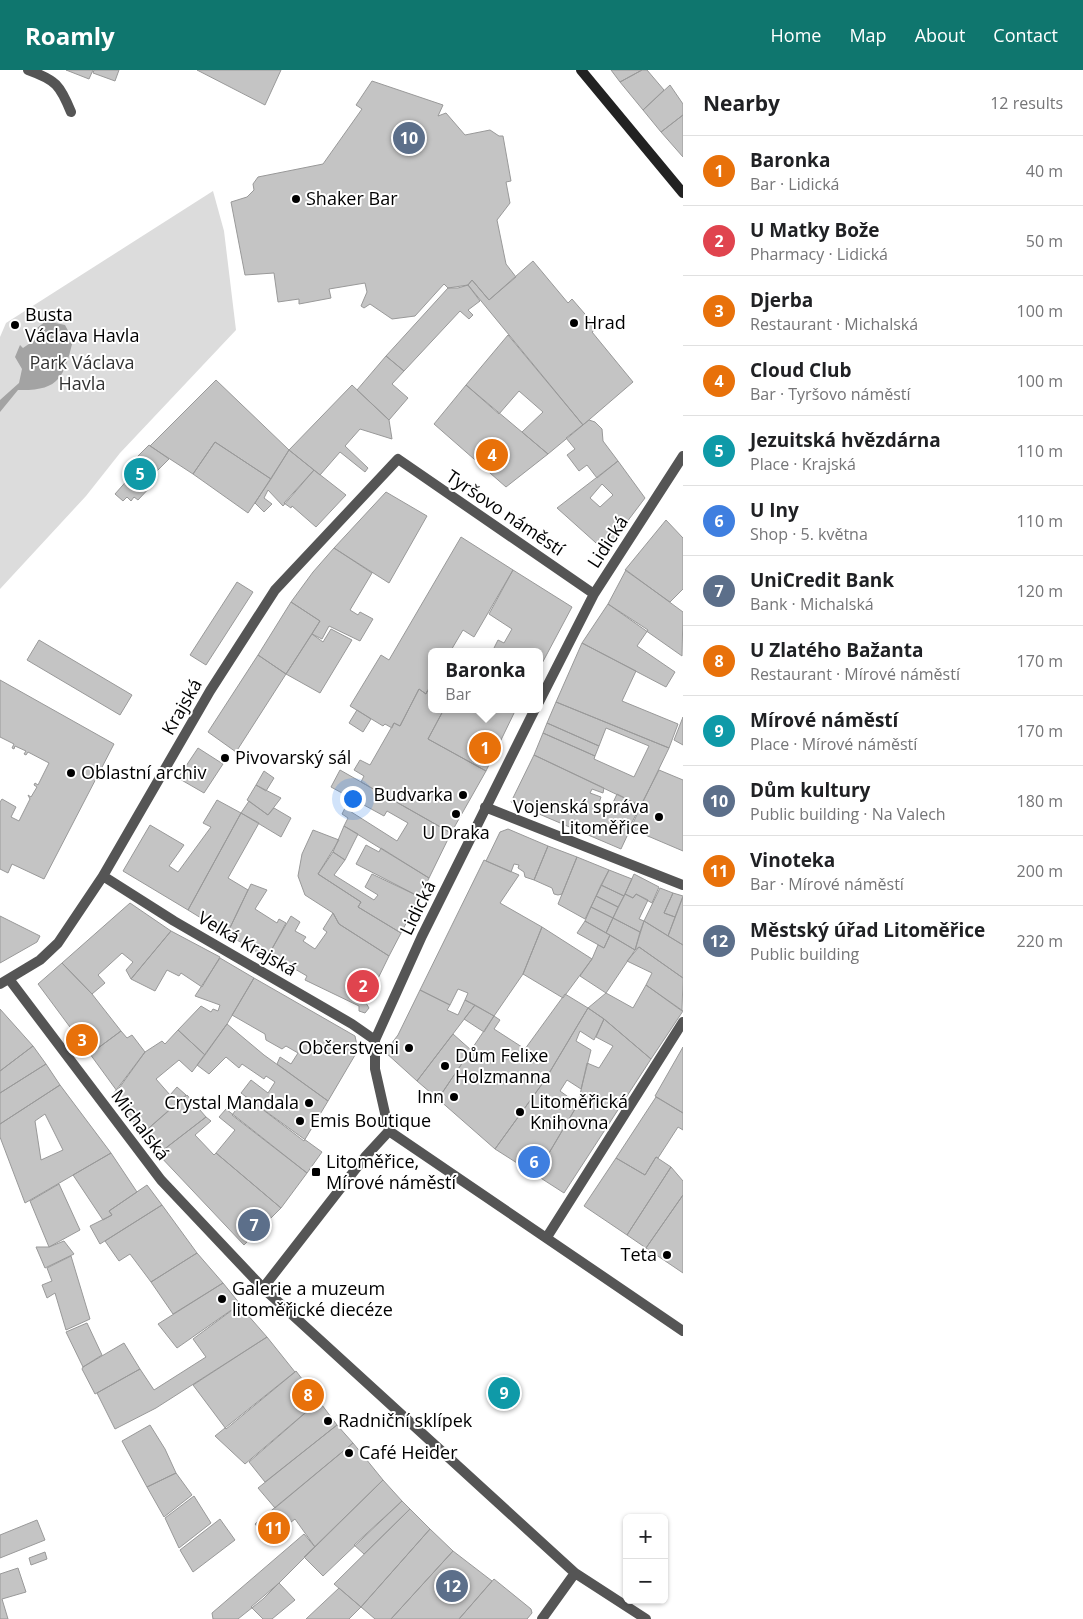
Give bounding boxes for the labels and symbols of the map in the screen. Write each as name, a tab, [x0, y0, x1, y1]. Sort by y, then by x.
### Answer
pin: 10	[393, 119, 425, 157]
place label: Shaker Bar	[306, 186, 398, 210]
marker: Shaker Bar	[290, 193, 302, 205]
place label: Busta Václava Havla	[25, 302, 139, 347]
place label: Hrad	[584, 310, 626, 334]
marker: Hrad	[568, 317, 580, 329]
marker: Busta Václava Havla	[9, 319, 21, 331]
park label: Park Václava Havla	[29, 350, 135, 395]
pin: 4	[476, 436, 508, 474]
pin: 5	[124, 455, 156, 493]
street label: Tyršovo náměstí	[442, 464, 570, 561]
street label: Lidická	[581, 511, 633, 572]
street label: Krajská	[155, 674, 207, 739]
pin: 1	[469, 729, 501, 767]
place label: Pivovarský sál	[235, 745, 351, 769]
marker: Pivovarský sál	[219, 752, 231, 764]
place label: Oblastní archiv	[81, 760, 206, 784]
marker: Oblastní archiv	[65, 767, 77, 779]
place label: Budvarka	[374, 782, 453, 806]
your location	[340, 786, 366, 812]
marker: Budvarka	[457, 789, 469, 801]
place label: Vojenská správa Litoměřice	[513, 794, 649, 839]
marker: U Draka	[450, 808, 462, 820]
marker: Vojenská správa Litoměřice	[653, 811, 665, 823]
place label: U Draka	[422, 820, 490, 844]
street label: Lidická	[394, 876, 441, 939]
street label: Velká Krajská	[194, 905, 301, 981]
pin: 2	[347, 967, 379, 1005]
pin: 3	[66, 1021, 98, 1059]
place label: Občerstveni	[298, 1035, 399, 1059]
marker: Občerstveni	[403, 1042, 415, 1054]
place label: Dům Felixe Holzmanna	[455, 1043, 551, 1088]
marker: Dům Felixe Holzmanna	[439, 1060, 451, 1072]
street label: Michalská	[106, 1084, 175, 1165]
place label: Inn	[417, 1084, 444, 1108]
place label: Litoměřická Knihovna	[530, 1089, 628, 1134]
place label: Crystal Mandala	[164, 1090, 299, 1114]
marker: Inn	[448, 1091, 460, 1103]
marker: Crystal Mandala	[303, 1097, 315, 1109]
marker: Litoměřická Knihovna	[514, 1106, 526, 1118]
place label: Emis Boutique	[310, 1108, 431, 1132]
marker: Emis Boutique	[294, 1115, 306, 1127]
pin: 6	[518, 1143, 550, 1181]
place label: Litoměřice, Mírové náměstí	[326, 1149, 456, 1194]
marker: Litoměřice, Mírové náměstí	[310, 1166, 322, 1178]
pin: 7	[238, 1206, 270, 1244]
place label: Teta	[621, 1242, 657, 1266]
marker: Teta	[661, 1249, 673, 1261]
place label: Galerie a muzeum litoměřické diecéze	[232, 1276, 393, 1321]
marker: Galerie a muzeum litoměřické diecéze	[216, 1293, 228, 1305]
pin: 9	[488, 1374, 520, 1412]
pin: 8	[292, 1376, 324, 1414]
place label: Radniční sklípek	[338, 1408, 473, 1432]
marker: Radniční sklípek	[322, 1415, 334, 1427]
place label: Café Heider	[359, 1440, 458, 1464]
marker: Café Heider	[343, 1447, 355, 1459]
pin: 11	[258, 1509, 290, 1547]
pin: 12	[436, 1567, 468, 1605]

